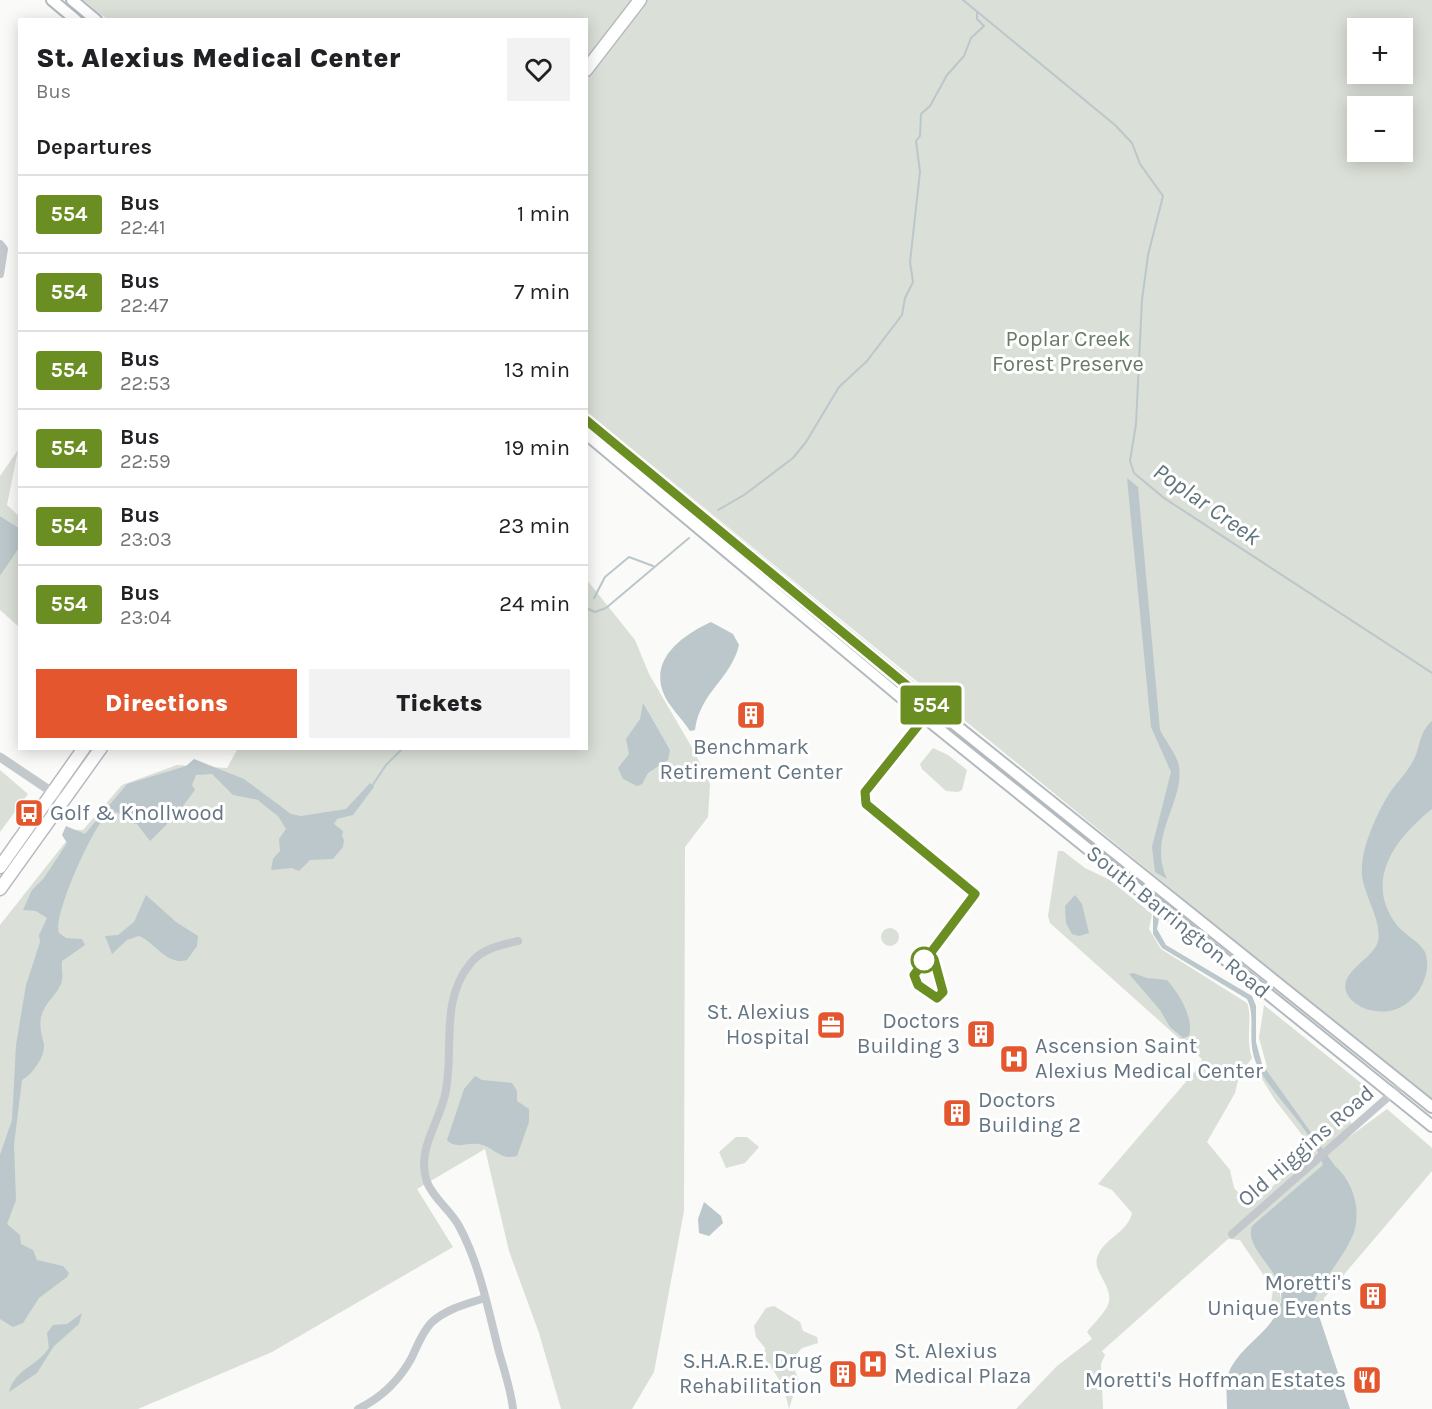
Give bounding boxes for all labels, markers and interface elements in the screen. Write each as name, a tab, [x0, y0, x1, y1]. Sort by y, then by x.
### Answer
map controls	[1347, 18, 1413, 162]
button: +	[1347, 18, 1413, 84]
button: heart	[507, 38, 570, 101]
text: St. Alexius Medical Center	[36, 41, 400, 74]
text: Bus	[36, 80, 71, 103]
button: −	[1347, 96, 1413, 162]
text: Departures	[36, 134, 152, 160]
text: Bus	[120, 190, 160, 216]
text: 1 min	[517, 201, 570, 227]
text: 554	[51, 202, 87, 226]
text: 22:41	[120, 216, 166, 239]
text: Bus	[120, 268, 160, 294]
text: 7 min	[514, 279, 570, 305]
text: 554	[51, 280, 87, 304]
text: 22:47	[120, 294, 168, 317]
park label: Poplar Creek Forest Preserve	[992, 326, 1144, 377]
text: Bus	[120, 346, 160, 372]
text: 13 min	[504, 357, 570, 383]
text: 554	[51, 358, 87, 382]
text: 22:53	[120, 372, 171, 395]
text: Bus	[120, 424, 160, 450]
text: 19 min	[504, 435, 570, 461]
text: 554	[51, 436, 87, 460]
text: 22:59	[120, 450, 171, 473]
water label: Poplar Creek	[1148, 457, 1266, 551]
text: Bus	[120, 502, 160, 528]
text: 23 min	[499, 513, 570, 539]
text: 554	[51, 514, 87, 538]
text: 23:03	[120, 528, 172, 551]
text: Bus	[120, 580, 160, 606]
text: 24 min	[499, 591, 570, 617]
text: 554	[51, 592, 87, 616]
text: 23:04	[120, 606, 171, 629]
button: Directions	[36, 669, 297, 738]
button: Tickets	[309, 669, 570, 738]
line badge: 554	[896, 686, 966, 724]
text: 554	[913, 693, 949, 717]
building icon: Benchmark Retirement Center	[735, 699, 767, 731]
place label: Benchmark Retirement Center	[659, 734, 843, 785]
bus stop icon: Golf & Knollwood	[13, 797, 45, 829]
place label: Golf & Knollwood	[50, 800, 224, 826]
street label: South Barrington Road	[1081, 840, 1275, 1004]
unlabelled marker	[911, 947, 937, 973]
place label: St. Alexius Hospital	[706, 999, 810, 1050]
place label: Doctors Building 3	[857, 1008, 960, 1059]
office icon: St. Alexius Hospital	[815, 1009, 847, 1041]
building icon: Doctors Building 3	[965, 1018, 997, 1050]
place label: Ascension Saint Alexius Medical Center	[1035, 1033, 1263, 1084]
hospital icon: Ascension Saint Alexius Medical Center	[998, 1043, 1030, 1075]
street label: Old Higgins Road	[1233, 1080, 1379, 1212]
place label: Doctors Building 2	[978, 1087, 1081, 1138]
building icon: Doctors Building 2	[941, 1097, 973, 1129]
place label: Moretti's Unique Events	[1207, 1270, 1352, 1321]
building icon: Moretti's Unique Events	[1357, 1280, 1389, 1312]
place label: St. Alexius Medical Plaza	[894, 1338, 1031, 1389]
place label: S.H.A.R.E. Drug Rehabilitation	[679, 1348, 823, 1399]
hospital icon: St. Alexius Medical Plaza	[857, 1348, 889, 1380]
building icon: S.H.A.R.E. Drug Rehabilitation	[827, 1358, 859, 1390]
restaurant icon: Moretti's Hoffman Estates	[1351, 1364, 1383, 1396]
place label: Moretti's Hoffman Estates	[1085, 1367, 1346, 1393]

